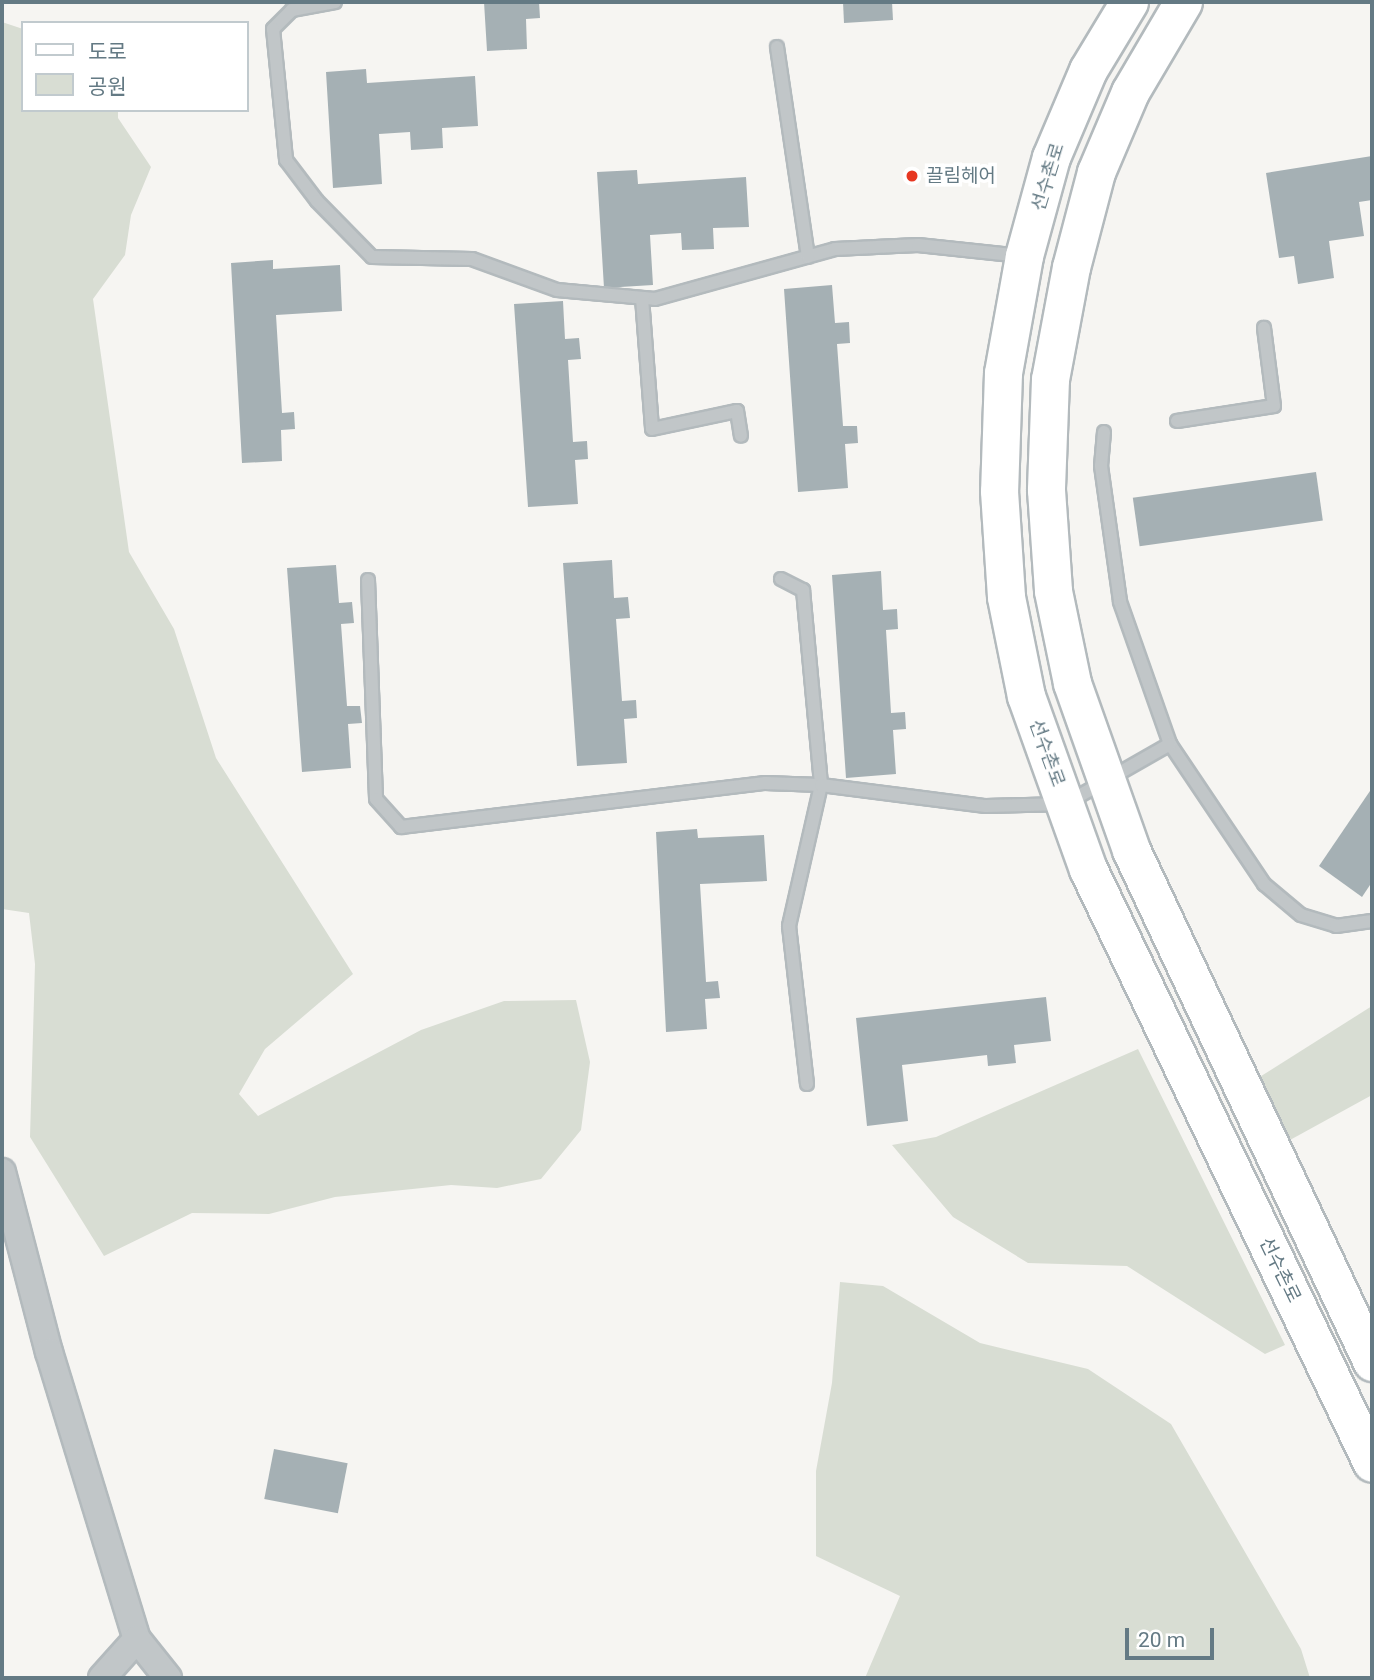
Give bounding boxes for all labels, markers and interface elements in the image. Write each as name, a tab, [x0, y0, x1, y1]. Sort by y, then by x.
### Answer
legend	[21, 21, 248, 112]
text: 도로	[88, 40, 127, 64]
text: 공원	[88, 75, 127, 99]
street label: 선수촌로	[1027, 140, 1069, 214]
place label: 끌림헤어	[926, 165, 996, 187]
marker: 끌림헤어	[904, 168, 920, 184]
street label: 선수촌로	[1024, 716, 1070, 790]
street label: 선수촌로	[1254, 1234, 1306, 1306]
scale bar	[1129, 1614, 1218, 1658]
text: 20 m	[1138, 1628, 1185, 1652]

